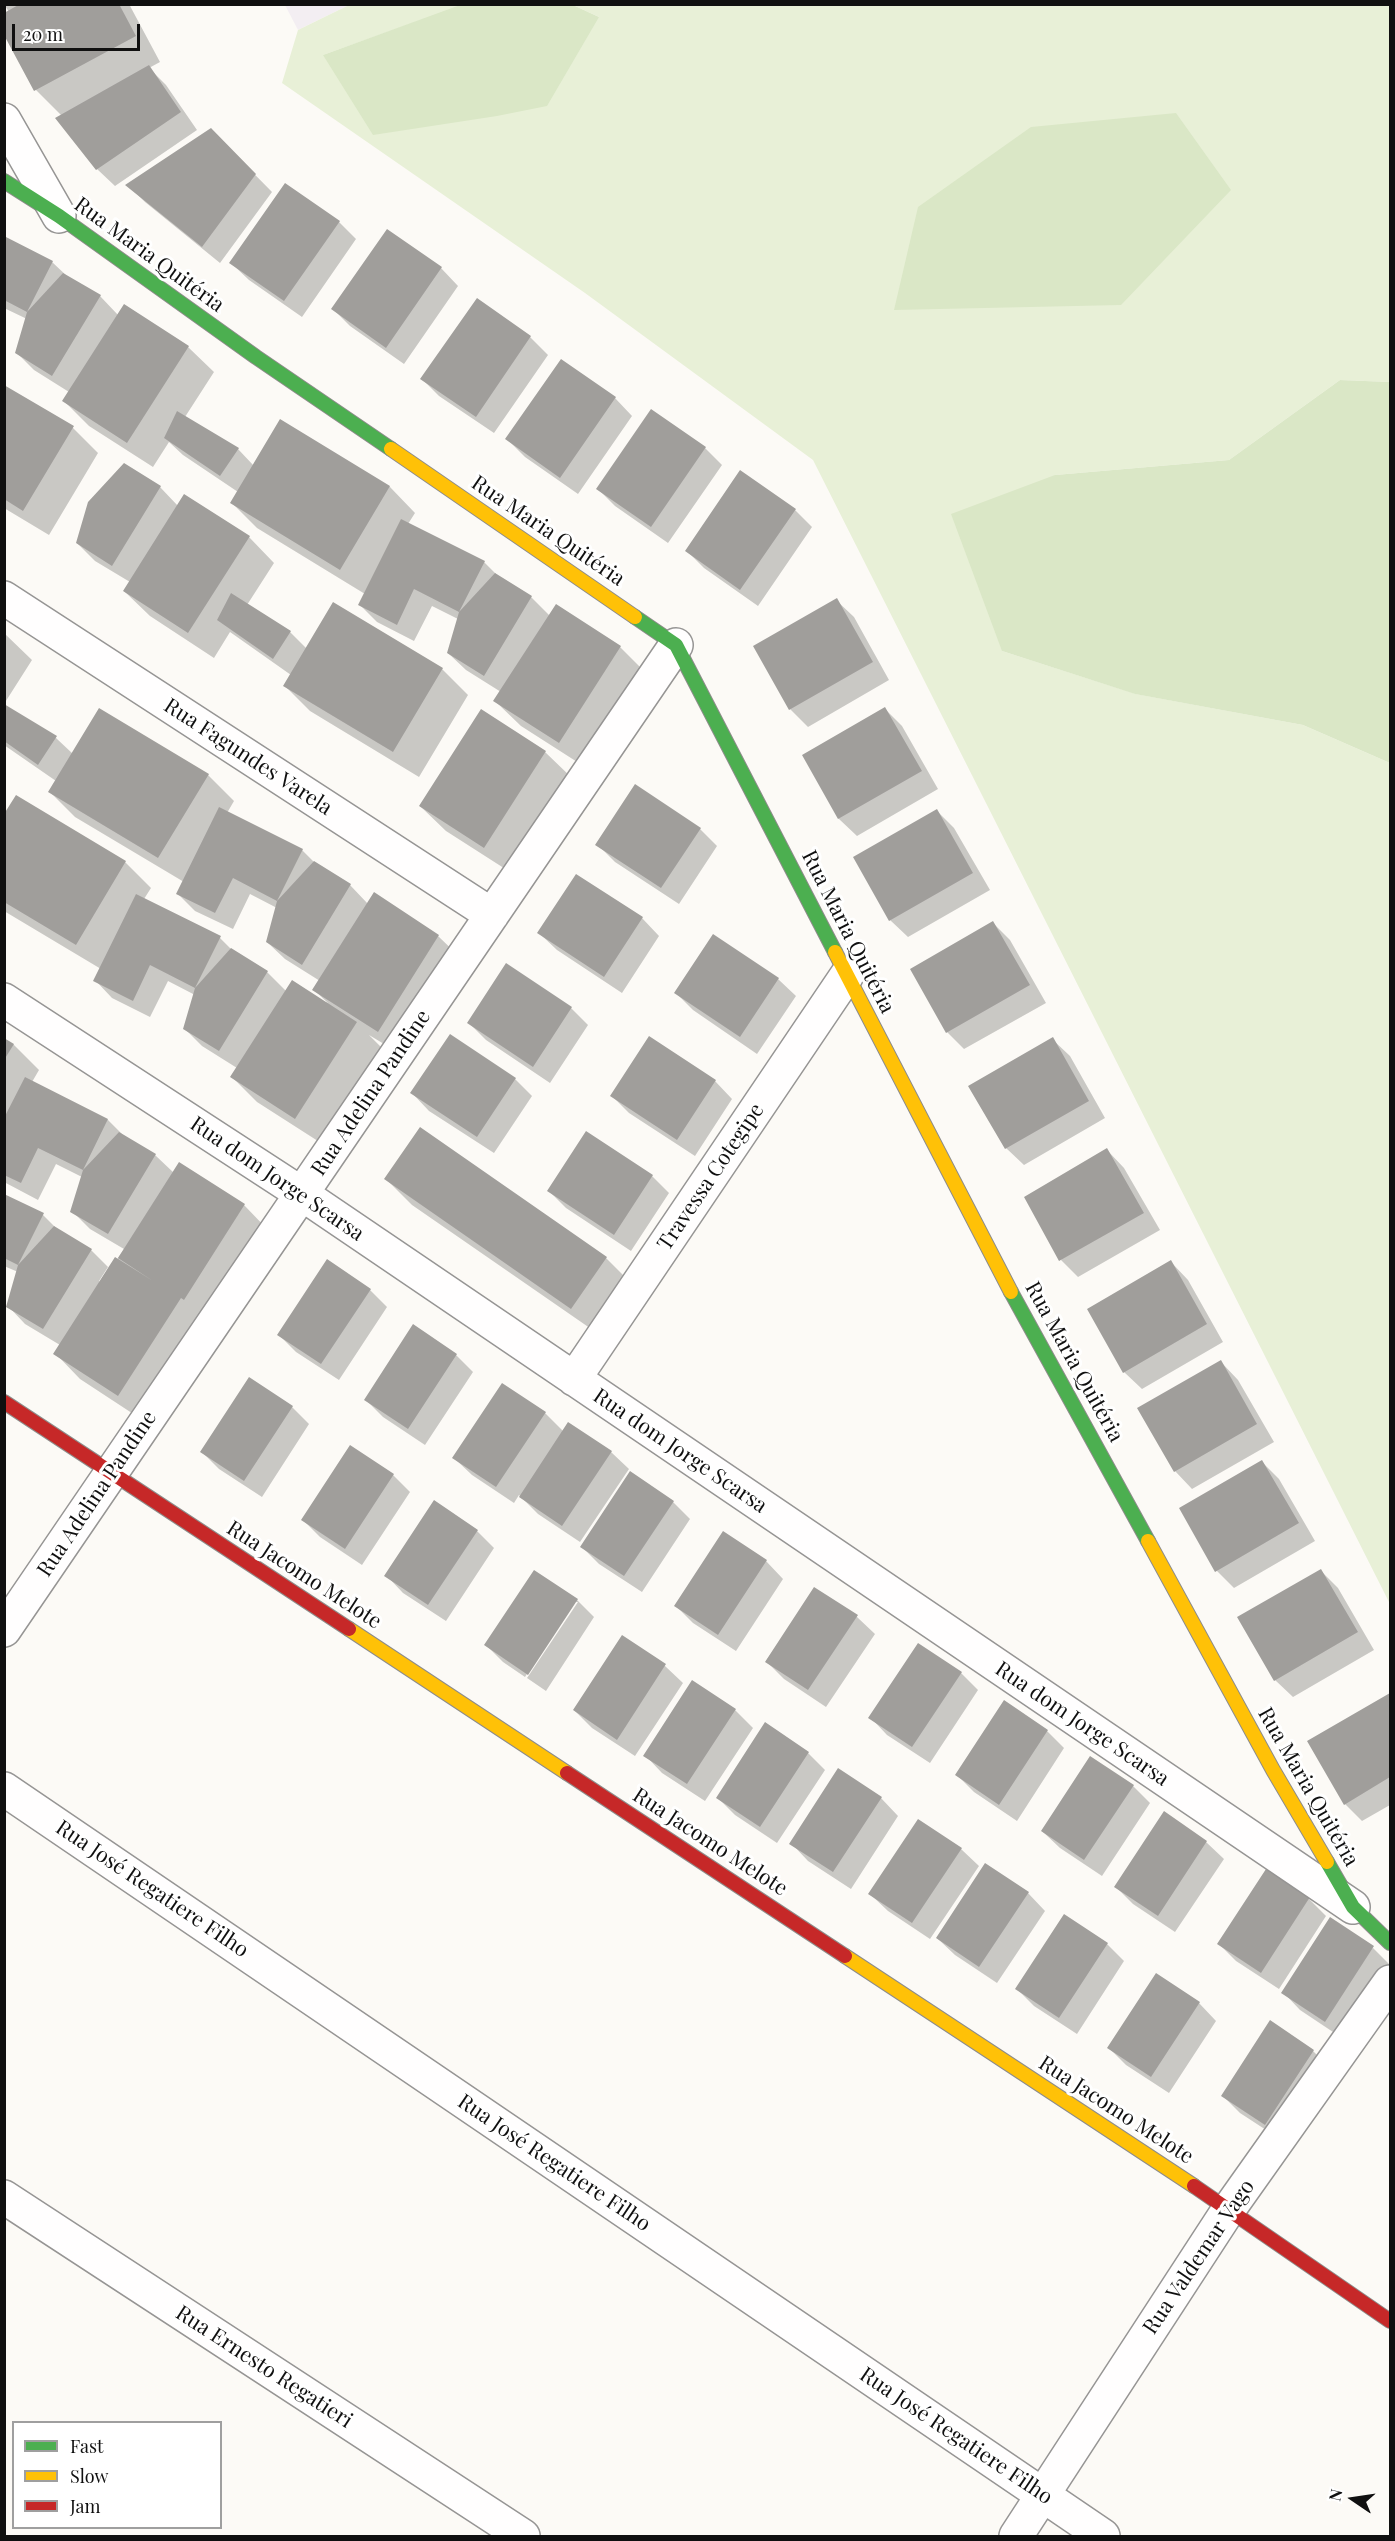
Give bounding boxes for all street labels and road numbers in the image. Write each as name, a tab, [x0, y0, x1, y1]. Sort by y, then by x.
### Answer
street label: Rua Maria Quitéria	[69, 192, 229, 318]
street label: Rua Maria Quitéria	[467, 470, 629, 592]
street label: Rua Fagundes Varela	[159, 693, 337, 821]
street label: Rua Maria Quitéria	[796, 846, 900, 1018]
street label: Rua Adelina Pandine	[306, 1005, 436, 1181]
street label: Travessa Cotegipe	[652, 1099, 770, 1255]
street label: Rua dom Jorge Scarsa	[185, 1111, 369, 1247]
street label: Rua Maria Quitéria	[1020, 1278, 1128, 1446]
street label: Rua dom Jorge Scarsa	[588, 1383, 772, 1519]
street label: Rua Adelina Pandine	[32, 1406, 162, 1582]
street label: Rua Jacomo Melote	[222, 1516, 386, 1634]
street label: Rua dom Jorge Scarsa	[990, 1656, 1174, 1792]
street label: Rua Maria Quitéria	[1252, 1703, 1364, 1871]
street label: Rua Jacomo Melote	[628, 1783, 792, 1901]
street label: Rua José Regatiere Filho	[51, 1815, 253, 1963]
street label: Rua Jacomo Melote	[1034, 2051, 1198, 2169]
street label: Rua José Regatiere Filho	[453, 2089, 655, 2237]
street label: Rua Valdemar Vago	[1138, 2175, 1260, 2339]
street label: Rua Ernesto Regatieri	[171, 2300, 357, 2434]
street label: Rua José Regatiere Filho	[855, 2362, 1057, 2510]

